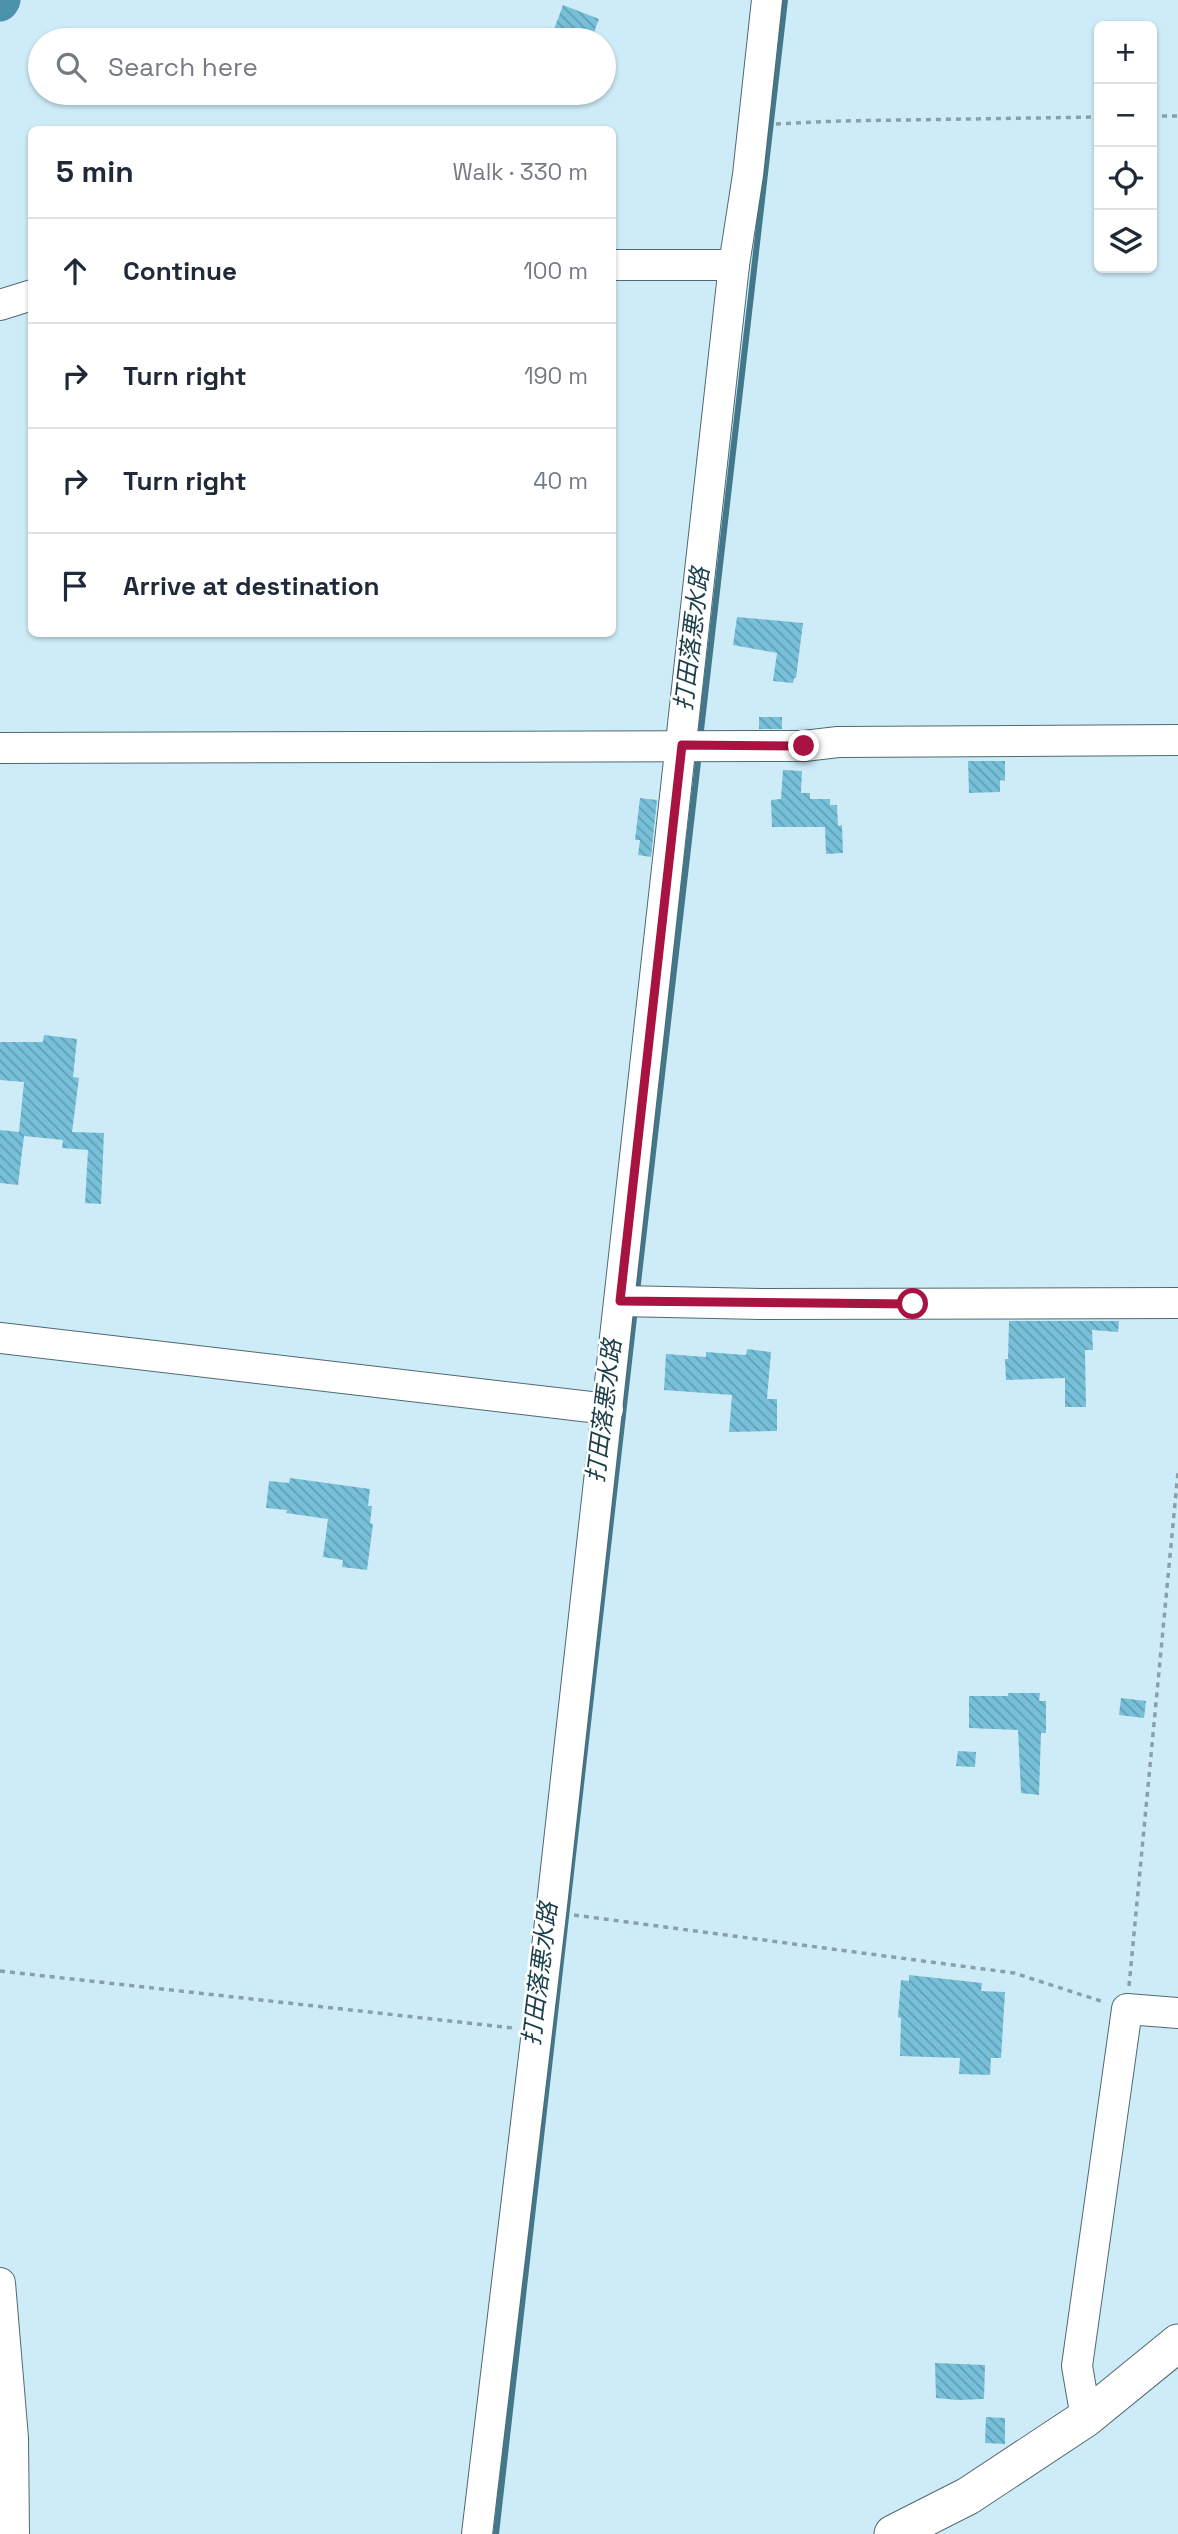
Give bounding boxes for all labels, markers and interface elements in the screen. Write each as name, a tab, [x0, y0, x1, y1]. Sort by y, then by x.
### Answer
map controls	[1094, 21, 1157, 273]
button: +	[1094, 21, 1157, 84]
search box	[28, 28, 616, 105]
icon: search	[52, 48, 90, 86]
text: Search here	[108, 50, 258, 84]
button: −	[1094, 84, 1157, 147]
button: locate	[1094, 147, 1157, 210]
text: 5 min	[56, 152, 134, 191]
text: Walk · 330 m	[453, 157, 588, 187]
button: layers	[1094, 210, 1157, 273]
icon: ahead	[56, 252, 94, 290]
text: Continue	[123, 254, 237, 288]
text: 100 m	[523, 256, 588, 286]
icon: right	[56, 357, 94, 395]
text: Turn right	[123, 359, 247, 393]
text: 190 m	[524, 361, 588, 391]
icon: right	[56, 462, 94, 500]
text: Turn right	[123, 464, 247, 498]
text: 40 m	[533, 466, 588, 496]
water label: 打田落悪水路	[667, 564, 716, 712]
icon: arrive	[56, 567, 94, 605]
text: Arrive at destination	[123, 569, 380, 603]
route end	[788, 730, 819, 761]
route start	[897, 1288, 928, 1319]
water label: 打田落悪水路	[579, 1336, 628, 1484]
water label: 打田落悪水路	[515, 1899, 564, 2047]

